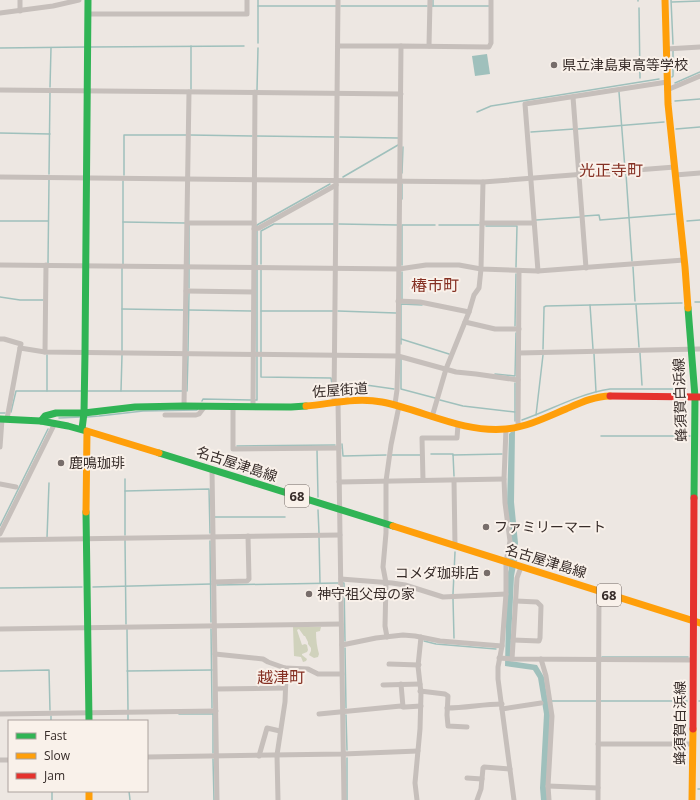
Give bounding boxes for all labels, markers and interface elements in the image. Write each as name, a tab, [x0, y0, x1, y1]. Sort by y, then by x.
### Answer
place label: 県立津島東高等学校	[562, 55, 688, 74]
marker: 県立津島東高等学校	[549, 60, 559, 70]
district label: 光正寺町	[579, 159, 643, 181]
district label: 椿市町	[411, 274, 459, 296]
street label: 蜂須賀白浜線	[669, 358, 690, 442]
street label: 佐屋街道	[311, 378, 369, 401]
street label: 名古屋津島線	[194, 442, 280, 486]
place label: 鹿鳴珈琲	[69, 453, 125, 472]
marker: 鹿鳴珈琲	[56, 458, 66, 468]
road number: 68	[285, 485, 309, 507]
place label: ファミリーマート	[494, 517, 606, 536]
marker: ファミリーマート	[481, 522, 491, 532]
street label: 名古屋津島線	[503, 539, 589, 582]
place label: コメダ珈琲店	[395, 563, 479, 582]
marker: コメダ珈琲店	[482, 568, 492, 578]
place label: 神守祖父母の家	[317, 584, 415, 603]
road number: 68	[597, 584, 621, 606]
marker: 神守祖父母の家	[304, 589, 314, 599]
district label: 越津町	[257, 666, 305, 688]
street label: 蜂須賀白浜線	[670, 681, 689, 765]
legend	[8, 720, 148, 792]
text: Fast	[44, 727, 67, 744]
text: Slow	[44, 747, 71, 764]
text: Jam	[43, 767, 65, 784]

